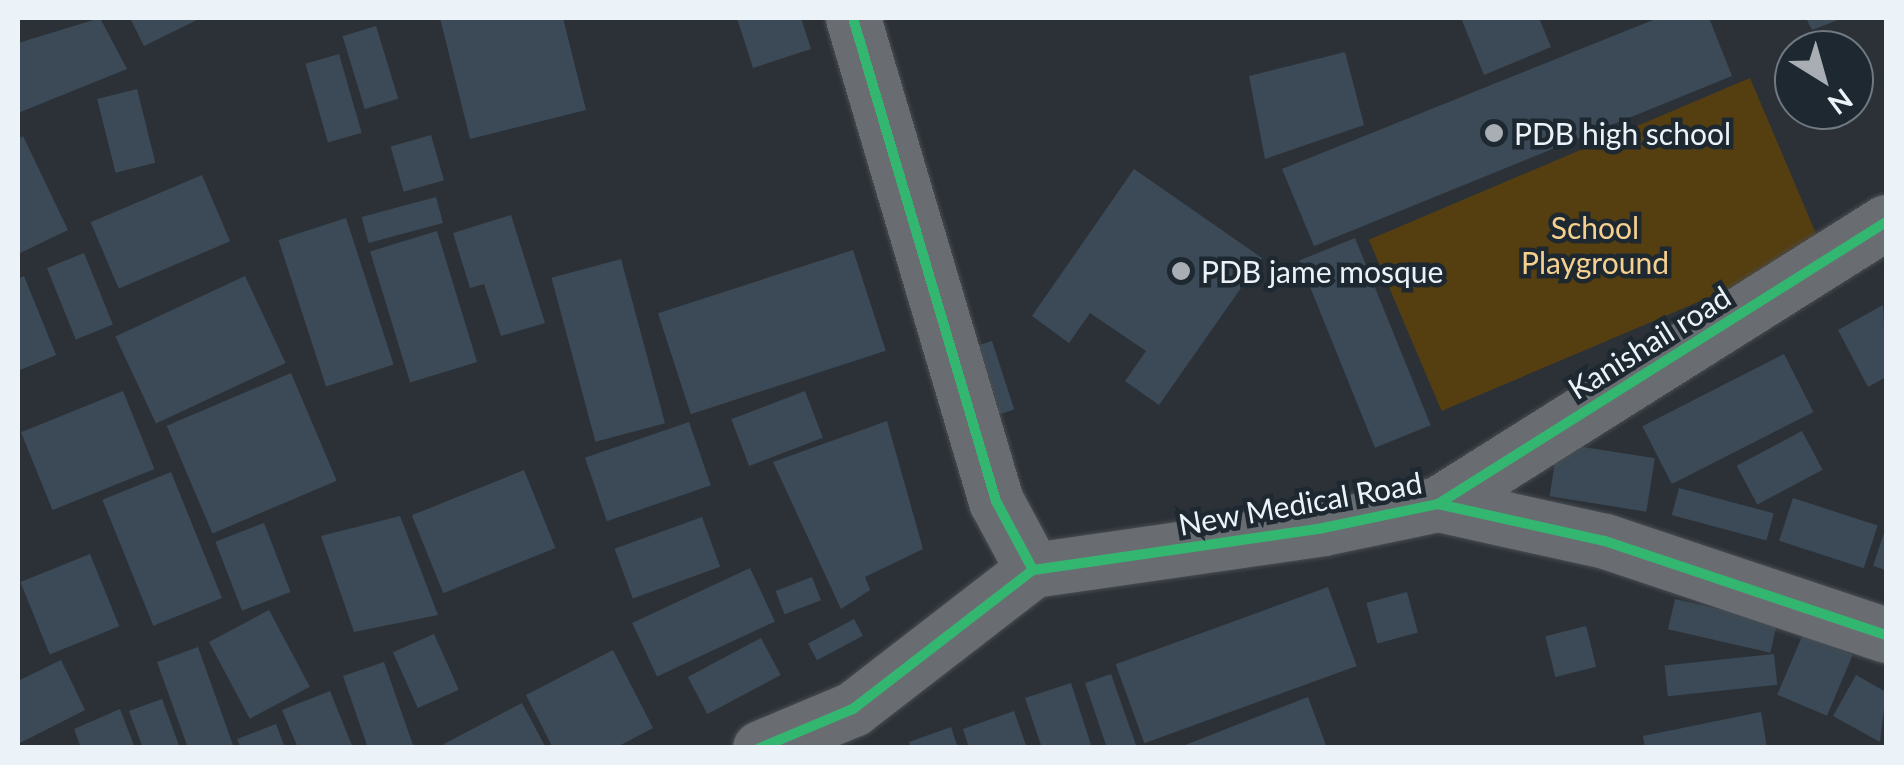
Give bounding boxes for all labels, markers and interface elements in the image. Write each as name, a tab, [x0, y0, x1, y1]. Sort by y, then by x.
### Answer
north arrow	[1774, 30, 1874, 130]
text: N	[1822, 82, 1860, 122]
place label: PDB high school	[1514, 115, 1731, 151]
marker: PDB high school	[1483, 122, 1505, 144]
park label: School Playground	[1521, 209, 1669, 280]
place label: PDB jame mosque	[1201, 253, 1443, 289]
marker: PDB jame mosque	[1170, 260, 1192, 282]
street label: Kanishail road	[1561, 278, 1737, 406]
street label: New Medical Road	[1175, 464, 1425, 542]

